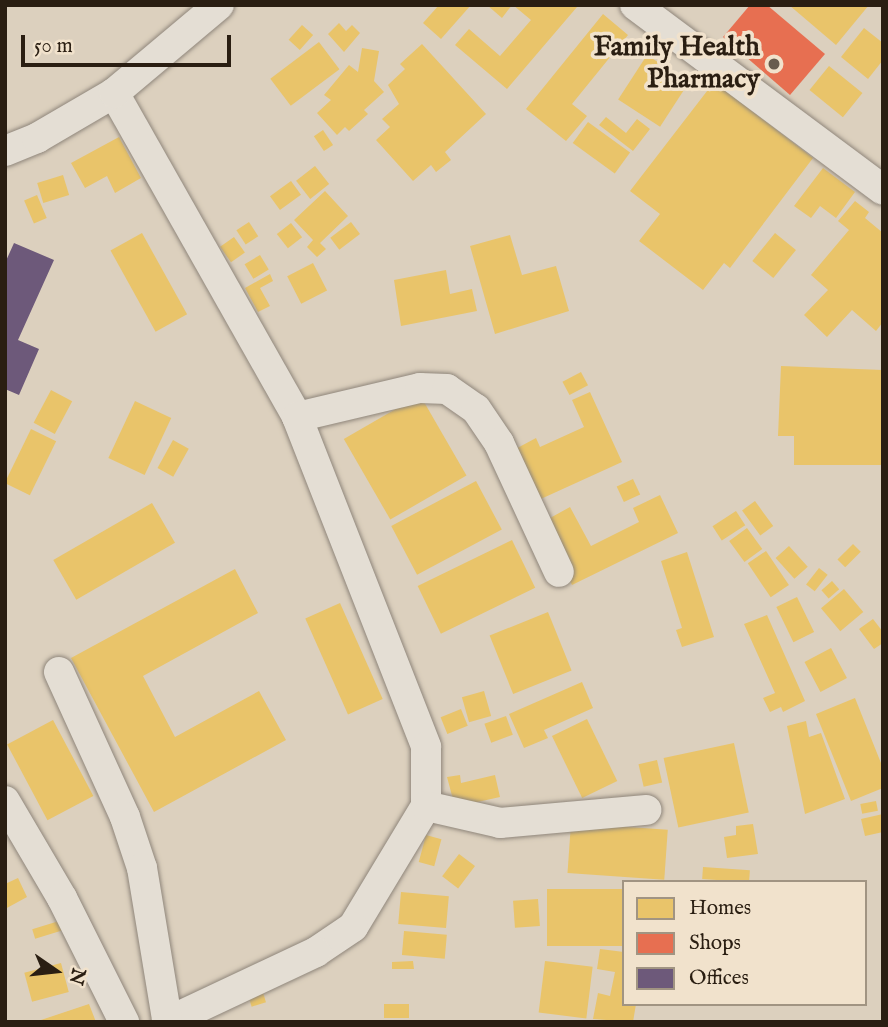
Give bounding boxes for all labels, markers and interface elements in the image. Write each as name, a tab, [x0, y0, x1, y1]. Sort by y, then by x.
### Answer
scale bar	[24, 21, 234, 65]
place label: Family Health Pharmacy	[593, 31, 760, 97]
text: 50 m	[34, 33, 73, 60]
marker: Family Health Pharmacy	[766, 56, 782, 72]
legend	[622, 880, 867, 1006]
text: Homes	[689, 895, 751, 922]
text: Shops	[689, 930, 741, 957]
north arrow	[21, 936, 91, 1006]
text: N	[63, 965, 90, 987]
text: Offices	[689, 965, 749, 992]

